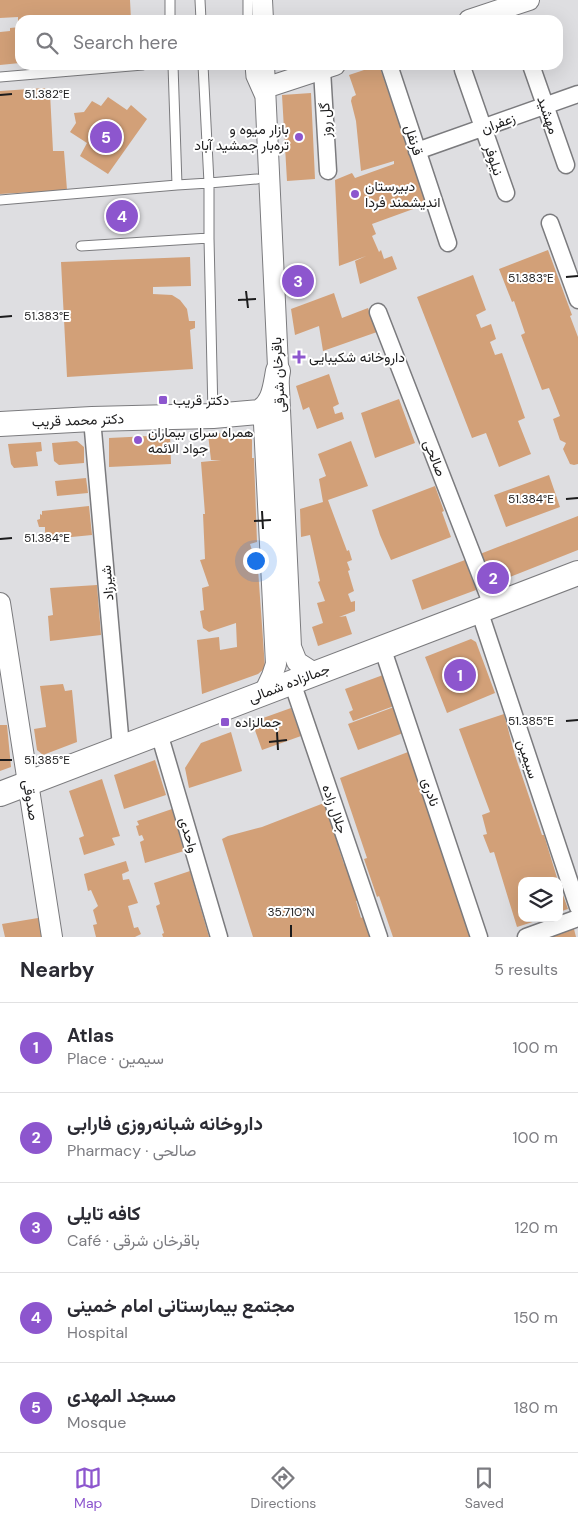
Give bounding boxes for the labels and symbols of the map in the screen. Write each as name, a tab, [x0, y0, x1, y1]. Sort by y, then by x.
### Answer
text: 51.382°E	[24, 86, 70, 102]
street label: مهشید	[533, 94, 563, 136]
street label: گل روز	[315, 102, 335, 139]
street label: زعفران	[478, 108, 518, 137]
pin: 5	[90, 118, 122, 156]
place label: بازار میوه و تره‌بار جمشید آباد	[194, 120, 289, 154]
street label: قرنفل	[401, 122, 427, 158]
marker: بازار میوه و تره‌بار جمشید آباد	[293, 131, 305, 143]
street label: نیلوفر	[480, 141, 508, 178]
place label: دبیرستان اندیشمند فردا	[365, 177, 440, 211]
marker: دبیرستان اندیشمند فردا	[349, 188, 361, 200]
pin: 4	[106, 197, 138, 235]
pin: 3	[282, 262, 314, 300]
text: 51.383°E	[508, 270, 554, 286]
text: 51.383°E	[24, 308, 70, 324]
street label: باقرخان شرقی	[267, 337, 289, 413]
place label: داروخانه شکیبایی	[309, 348, 405, 366]
marker: داروخانه شکیبایی	[293, 351, 305, 363]
place label: دکتر قریب	[173, 391, 229, 409]
marker: دکتر قریب	[157, 394, 169, 406]
street label: دکتر محمد قریب	[32, 409, 125, 431]
place label: همراه سرای بیماران جواد الائمه	[148, 423, 254, 457]
marker: همراه سرای بیماران جواد الائمه	[132, 434, 144, 446]
street label: صالحی	[420, 437, 450, 479]
text: 51.384°E	[508, 491, 554, 507]
text: 51.384°E	[24, 530, 70, 546]
your location	[243, 548, 269, 574]
pin: 2	[477, 559, 509, 597]
street label: شیرزاد	[96, 564, 118, 602]
pin: 1	[444, 656, 476, 694]
street label: جمالزاده شمالی	[246, 659, 332, 707]
place label: جمالزاده	[235, 713, 281, 731]
text: 51.385°E	[508, 713, 554, 729]
marker: جمالزاده	[219, 716, 231, 728]
street label: سیمین	[513, 737, 543, 781]
text: 51.385°E	[24, 752, 70, 768]
street label: نادری	[418, 775, 444, 809]
street label: صدوقی	[19, 778, 43, 822]
street label: جلال زاده	[317, 782, 352, 836]
street label: واحدی	[175, 815, 203, 855]
text: 35.710°N	[267, 904, 315, 920]

